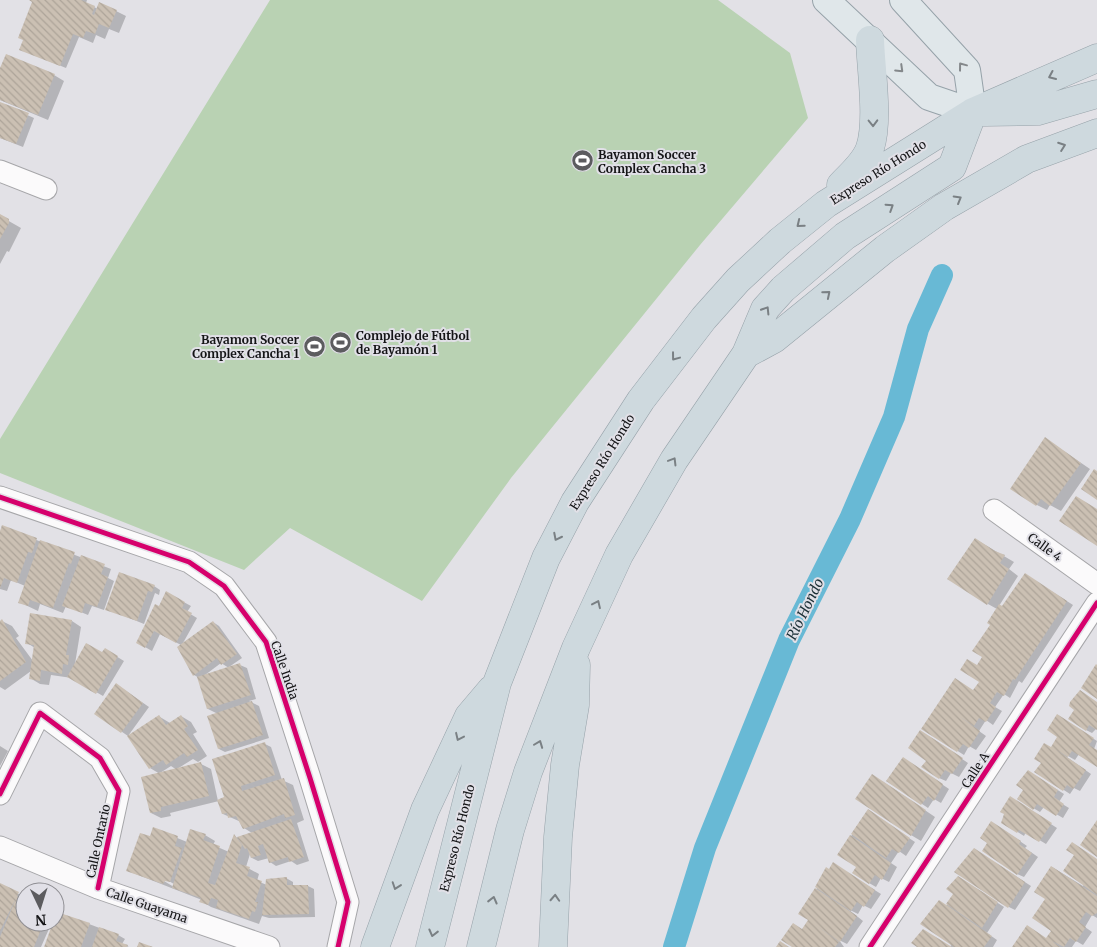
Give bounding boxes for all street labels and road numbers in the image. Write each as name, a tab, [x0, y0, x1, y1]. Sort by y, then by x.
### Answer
street label: Expreso Río Hondo	[827, 136, 929, 208]
street label: Expreso Río Hondo	[566, 411, 638, 513]
street label: Calle 4	[1025, 530, 1065, 565]
street label: Calle India	[268, 639, 302, 702]
street label: Calle A	[958, 749, 992, 791]
street label: Expreso Río Hondo	[436, 783, 478, 893]
street label: Calle Ontario	[83, 803, 113, 879]
street label: Calle Guayama	[104, 884, 190, 926]

